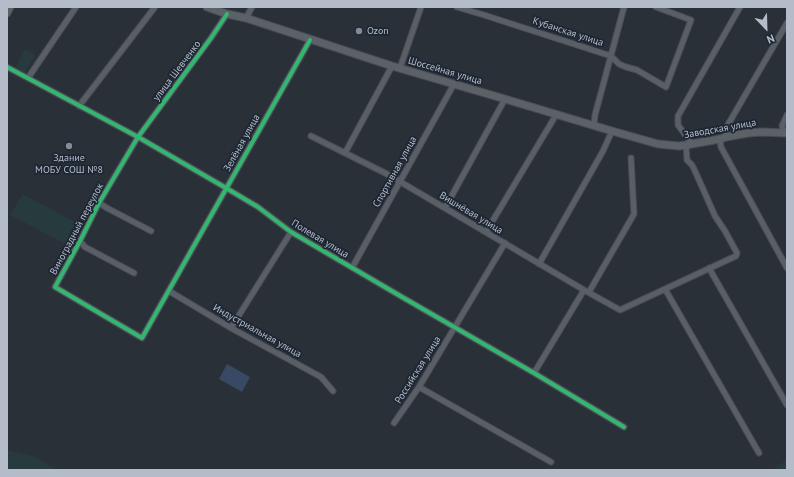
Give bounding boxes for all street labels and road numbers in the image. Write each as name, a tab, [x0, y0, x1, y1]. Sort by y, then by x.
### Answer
street label: Кубанская улица	[531, 15, 605, 49]
street label: улица Шевченко	[150, 38, 204, 104]
street label: Шоссейная улица	[407, 55, 483, 87]
street label: Зелёная улица	[221, 112, 263, 174]
street label: Заводская улица	[683, 117, 757, 141]
street label: Спортивная улица	[371, 134, 419, 210]
street label: Виноградный переулок	[48, 181, 106, 277]
street label: Вишнёвая улица	[437, 189, 505, 237]
street label: Полевая улица	[289, 217, 351, 261]
street label: Индустриальная улица	[211, 302, 303, 360]
street label: Российская улица	[392, 334, 444, 406]

